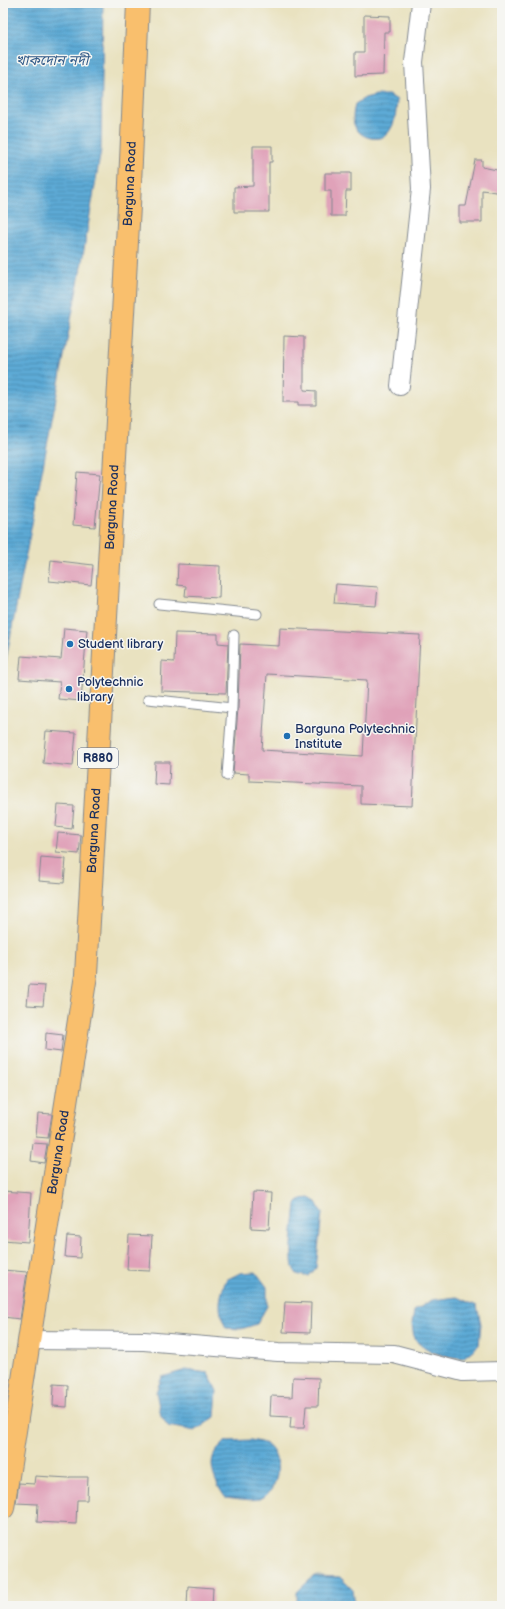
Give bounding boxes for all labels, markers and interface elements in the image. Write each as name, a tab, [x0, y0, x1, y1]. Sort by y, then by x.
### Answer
water label: খাকদোন নদী	[16, 52, 92, 69]
street label: Barguna Road	[120, 141, 140, 227]
street label: Barguna Road	[102, 464, 123, 550]
place label: Student library	[78, 636, 163, 652]
marker: Student library	[65, 639, 75, 649]
place label: Polytechnic library	[77, 674, 144, 705]
marker: Polytechnic library	[64, 684, 74, 694]
place label: Barguna Polytechnic Institute	[295, 721, 415, 752]
marker: Barguna Polytechnic Institute	[282, 731, 292, 741]
road number: R880	[78, 748, 118, 768]
street label: Barguna Road	[84, 788, 104, 874]
street label: Barguna Road	[44, 1109, 73, 1196]

